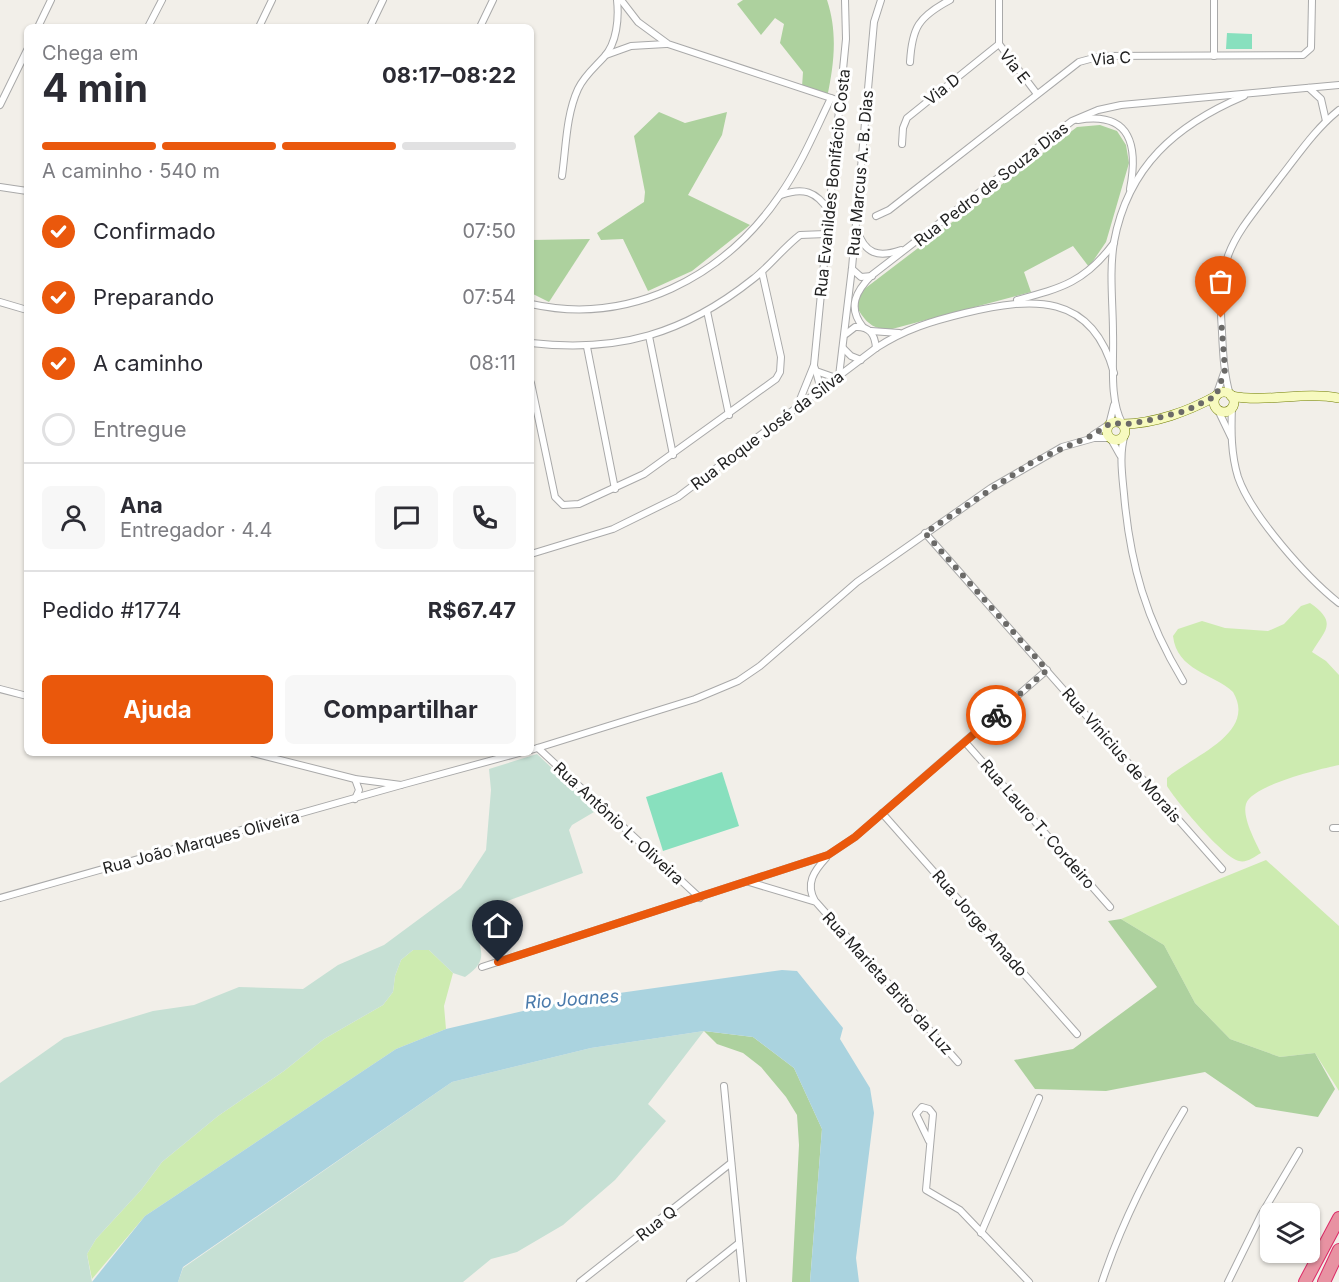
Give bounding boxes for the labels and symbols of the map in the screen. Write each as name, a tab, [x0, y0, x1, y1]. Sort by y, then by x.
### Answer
street label: Via E	[995, 45, 1035, 87]
street label: Via C	[1090, 47, 1132, 69]
street label: Rua Evanildes Bonifácio Costa	[810, 68, 854, 298]
street label: Via D	[920, 69, 964, 109]
street label: Rua Marcus A. B. Dias	[843, 89, 877, 257]
street label: Rua Pedro de Souza Dias	[910, 117, 1072, 251]
pin	[1195, 256, 1246, 318]
street label: Rua Roque José da Silva	[687, 366, 847, 494]
street label: Rua Vinicius de Morais	[1058, 684, 1186, 826]
courier	[966, 685, 1026, 745]
street label: Rua Lauro T. Cordeiro	[976, 755, 1100, 893]
street label: Rua Antônio L. Oliveira	[550, 757, 688, 889]
street label: Rua João Marques Oliveira	[100, 806, 302, 878]
street label: Rua Jorge Amado	[928, 866, 1032, 980]
pin	[472, 900, 523, 962]
street label: Rua Marieta Brito da Luz	[819, 907, 957, 1059]
water label: Rio Joanes	[524, 985, 620, 1013]
street label: Rua Q	[632, 1201, 680, 1245]

